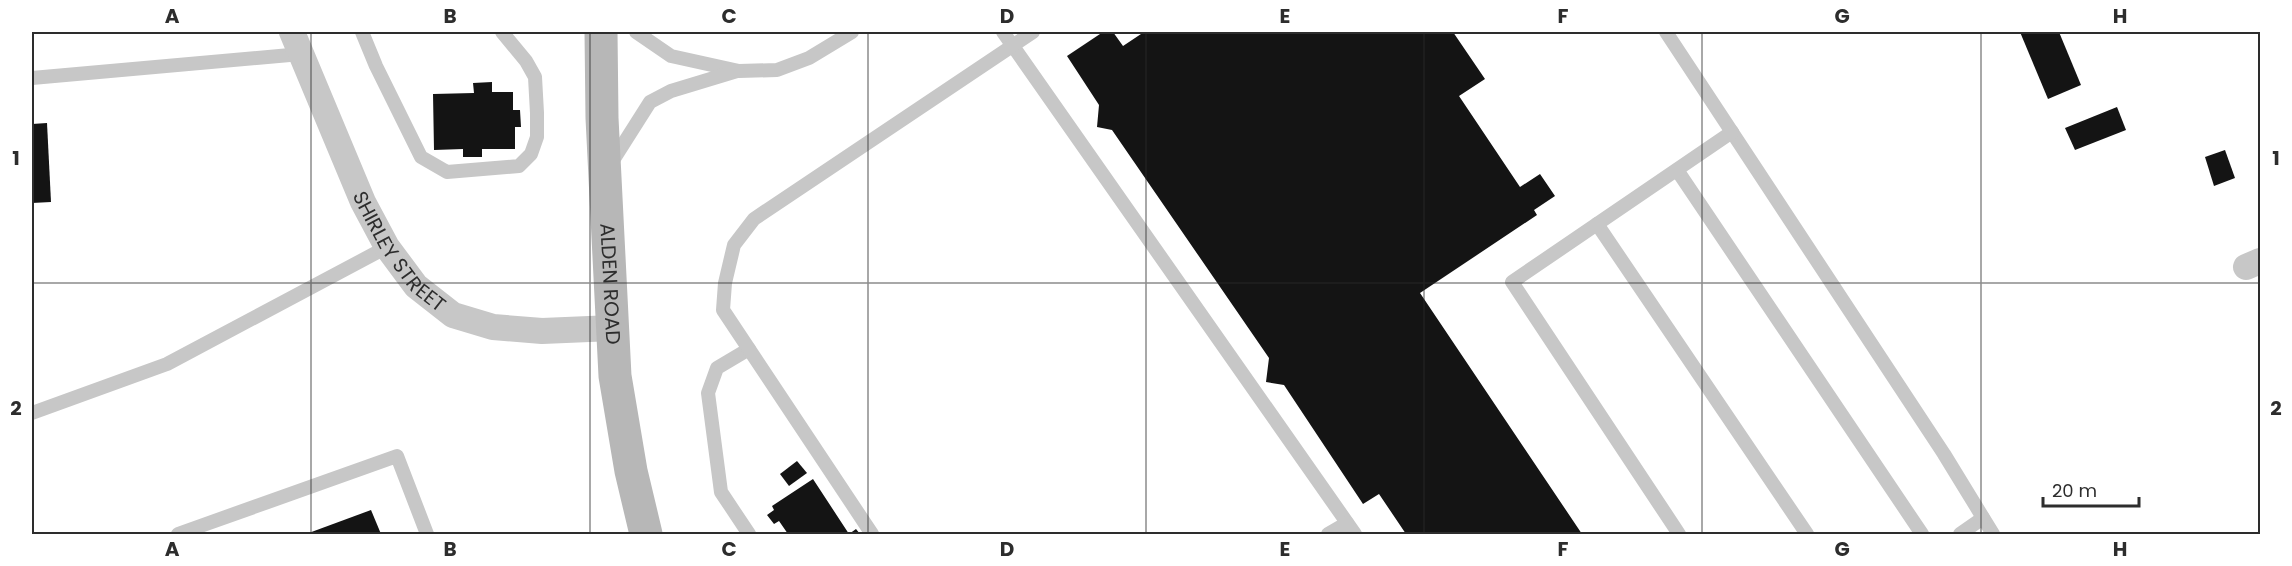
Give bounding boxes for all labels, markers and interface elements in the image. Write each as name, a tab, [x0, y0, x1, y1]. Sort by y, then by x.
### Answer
text: A	[165, 2, 180, 30]
text: B	[443, 2, 457, 30]
text: C	[721, 2, 737, 30]
text: D	[1000, 2, 1014, 30]
text: E	[1280, 2, 1290, 30]
text: F	[1558, 2, 1569, 30]
text: G	[1834, 2, 1850, 30]
text: H	[2113, 2, 2127, 30]
text: 1	[12, 144, 20, 172]
text: 1	[2272, 144, 2280, 172]
street label: SHIRLEY STREET	[346, 187, 452, 318]
street label: ALDEN ROAD	[593, 222, 627, 345]
text: 2	[10, 394, 22, 422]
text: 2	[2270, 394, 2282, 422]
scale bar	[2043, 470, 2139, 508]
text: 20 m	[2052, 478, 2097, 503]
text: A	[165, 535, 180, 563]
text: B	[443, 535, 457, 563]
text: C	[721, 535, 737, 563]
text: D	[1000, 535, 1014, 563]
text: E	[1280, 535, 1290, 563]
text: F	[1558, 535, 1569, 563]
text: G	[1834, 535, 1850, 563]
text: H	[2113, 535, 2127, 563]

